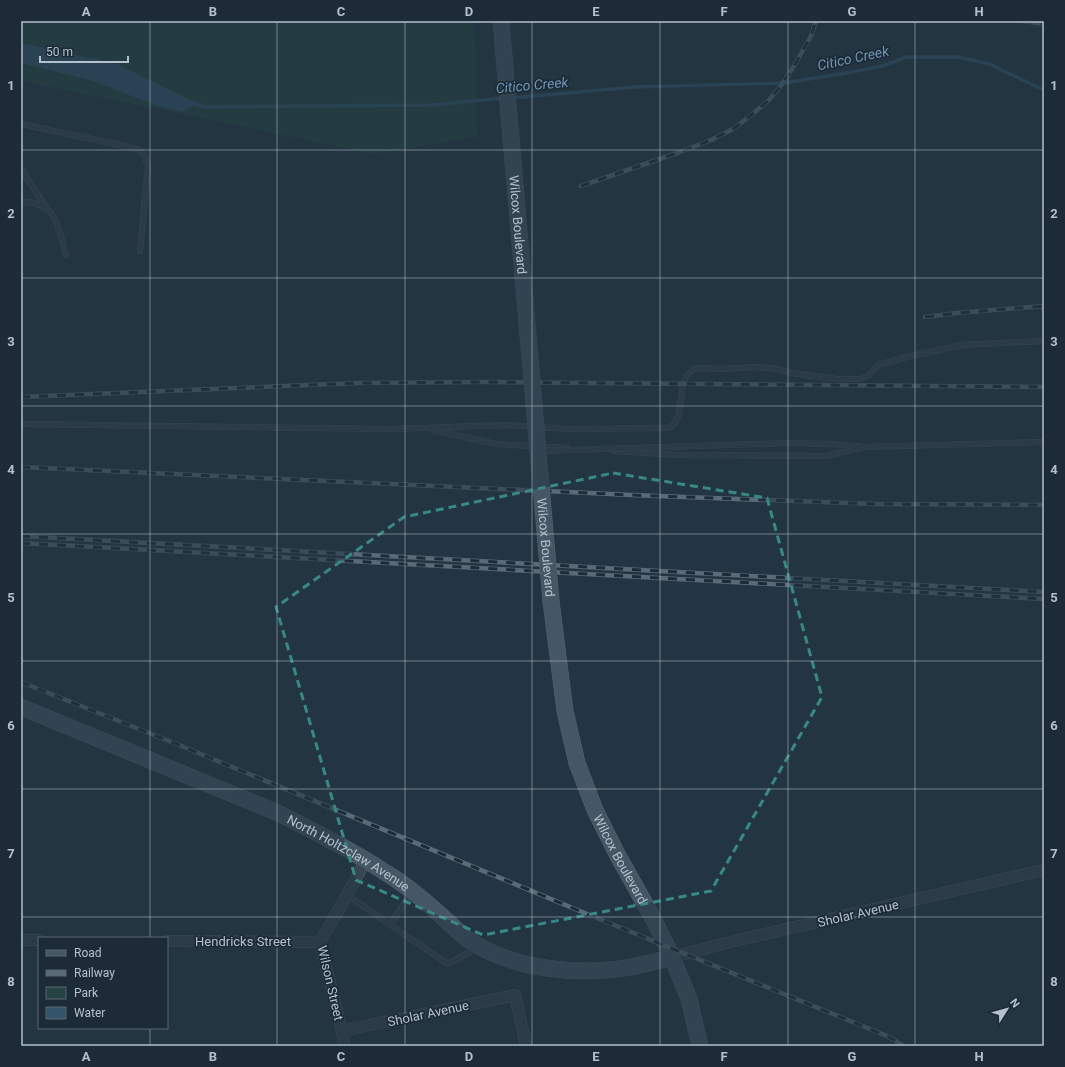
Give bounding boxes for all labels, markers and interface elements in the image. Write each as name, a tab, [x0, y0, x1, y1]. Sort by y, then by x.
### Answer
text: A	[82, 4, 91, 19]
text: B	[209, 4, 217, 19]
text: C	[337, 4, 346, 19]
text: D	[465, 4, 473, 19]
text: E	[592, 4, 600, 19]
text: F	[720, 4, 728, 19]
text: G	[848, 4, 857, 19]
text: H	[974, 4, 984, 19]
scale bar	[40, 38, 128, 64]
water label: Citico Creek	[816, 42, 891, 73]
text: 50 m	[46, 45, 73, 59]
water label: Citico Creek	[495, 74, 570, 96]
text: 1	[7, 78, 15, 93]
text: 1	[1050, 78, 1058, 93]
street label: Wilcox Boulevard	[506, 175, 530, 275]
text: 2	[7, 206, 15, 221]
text: 2	[1050, 206, 1058, 221]
text: 3	[7, 334, 15, 349]
text: 3	[1050, 334, 1058, 349]
text: 4	[7, 462, 15, 477]
text: 4	[1050, 462, 1058, 477]
street label: Wilcox Boulevard	[534, 497, 558, 598]
text: 5	[7, 590, 15, 605]
text: 5	[1050, 590, 1058, 605]
text: 6	[7, 718, 15, 733]
text: 6	[1050, 718, 1058, 733]
street label: North Holtzclaw Avenue	[285, 812, 413, 895]
street label: Wilcox Boulevard	[590, 812, 650, 907]
text: 7	[7, 846, 15, 861]
text: 7	[1050, 846, 1058, 861]
street label: Sholar Avenue	[816, 897, 900, 930]
street label: Hendricks Street	[195, 934, 291, 949]
legend	[38, 937, 168, 1029]
street label: Wilson Street	[315, 944, 346, 1022]
text: Road	[74, 946, 102, 960]
text: Railway	[74, 966, 115, 980]
text: 8	[7, 974, 15, 989]
text: 8	[1050, 974, 1058, 989]
text: Park	[74, 986, 99, 1000]
north arrow	[987, 989, 1027, 1029]
text: N	[1007, 996, 1022, 1010]
street label: Sholar Avenue	[386, 998, 470, 1029]
text: Water	[74, 1006, 105, 1020]
text: A	[82, 1049, 91, 1064]
text: B	[209, 1049, 217, 1064]
text: C	[337, 1049, 346, 1064]
text: D	[465, 1049, 473, 1064]
text: E	[592, 1049, 600, 1064]
text: F	[720, 1049, 728, 1064]
text: G	[848, 1049, 857, 1064]
text: H	[974, 1049, 984, 1064]

